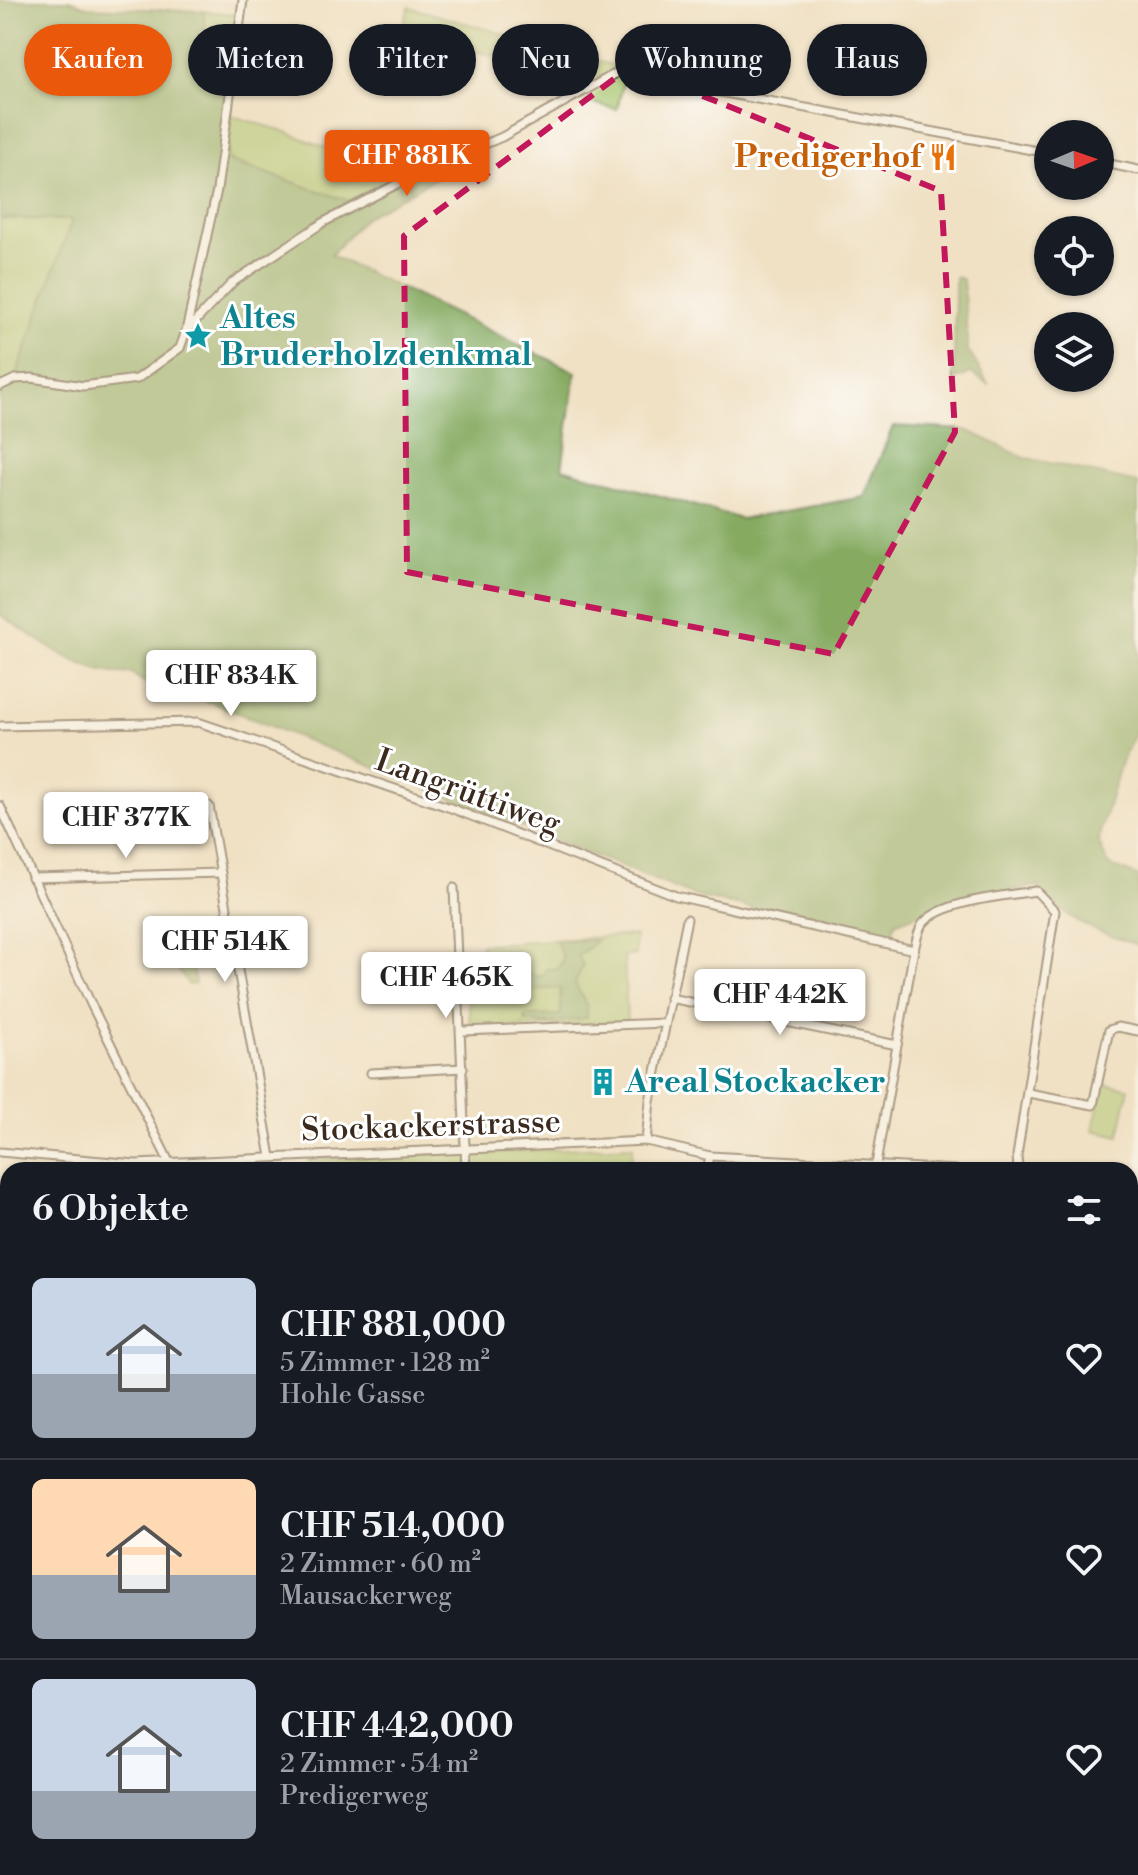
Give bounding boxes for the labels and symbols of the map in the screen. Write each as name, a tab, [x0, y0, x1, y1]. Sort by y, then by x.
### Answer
north arrow	[1034, 120, 1114, 200]
pin: CHF 881K	[324, 130, 490, 198]
place label: Predigerhof	[734, 137, 925, 177]
restaurant icon: Predigerhof	[928, 142, 958, 172]
place label: Altes Bruderholzdenkmal	[219, 298, 532, 375]
place icon: Altes Bruderholzdenkmal	[183, 321, 213, 351]
pin: CHF 834K	[148, 650, 314, 718]
street label: Langrüttiweg	[370, 740, 567, 844]
pin: CHF 377K	[43, 792, 209, 860]
pin: CHF 514K	[142, 916, 308, 984]
pin: CHF 465K	[363, 952, 529, 1020]
pin: CHF 442K	[697, 969, 863, 1037]
place label: Areal Stockacker	[624, 1062, 886, 1102]
building icon: Areal Stockacker	[588, 1067, 618, 1097]
street label: Stockackerstrasse	[301, 1101, 561, 1151]

